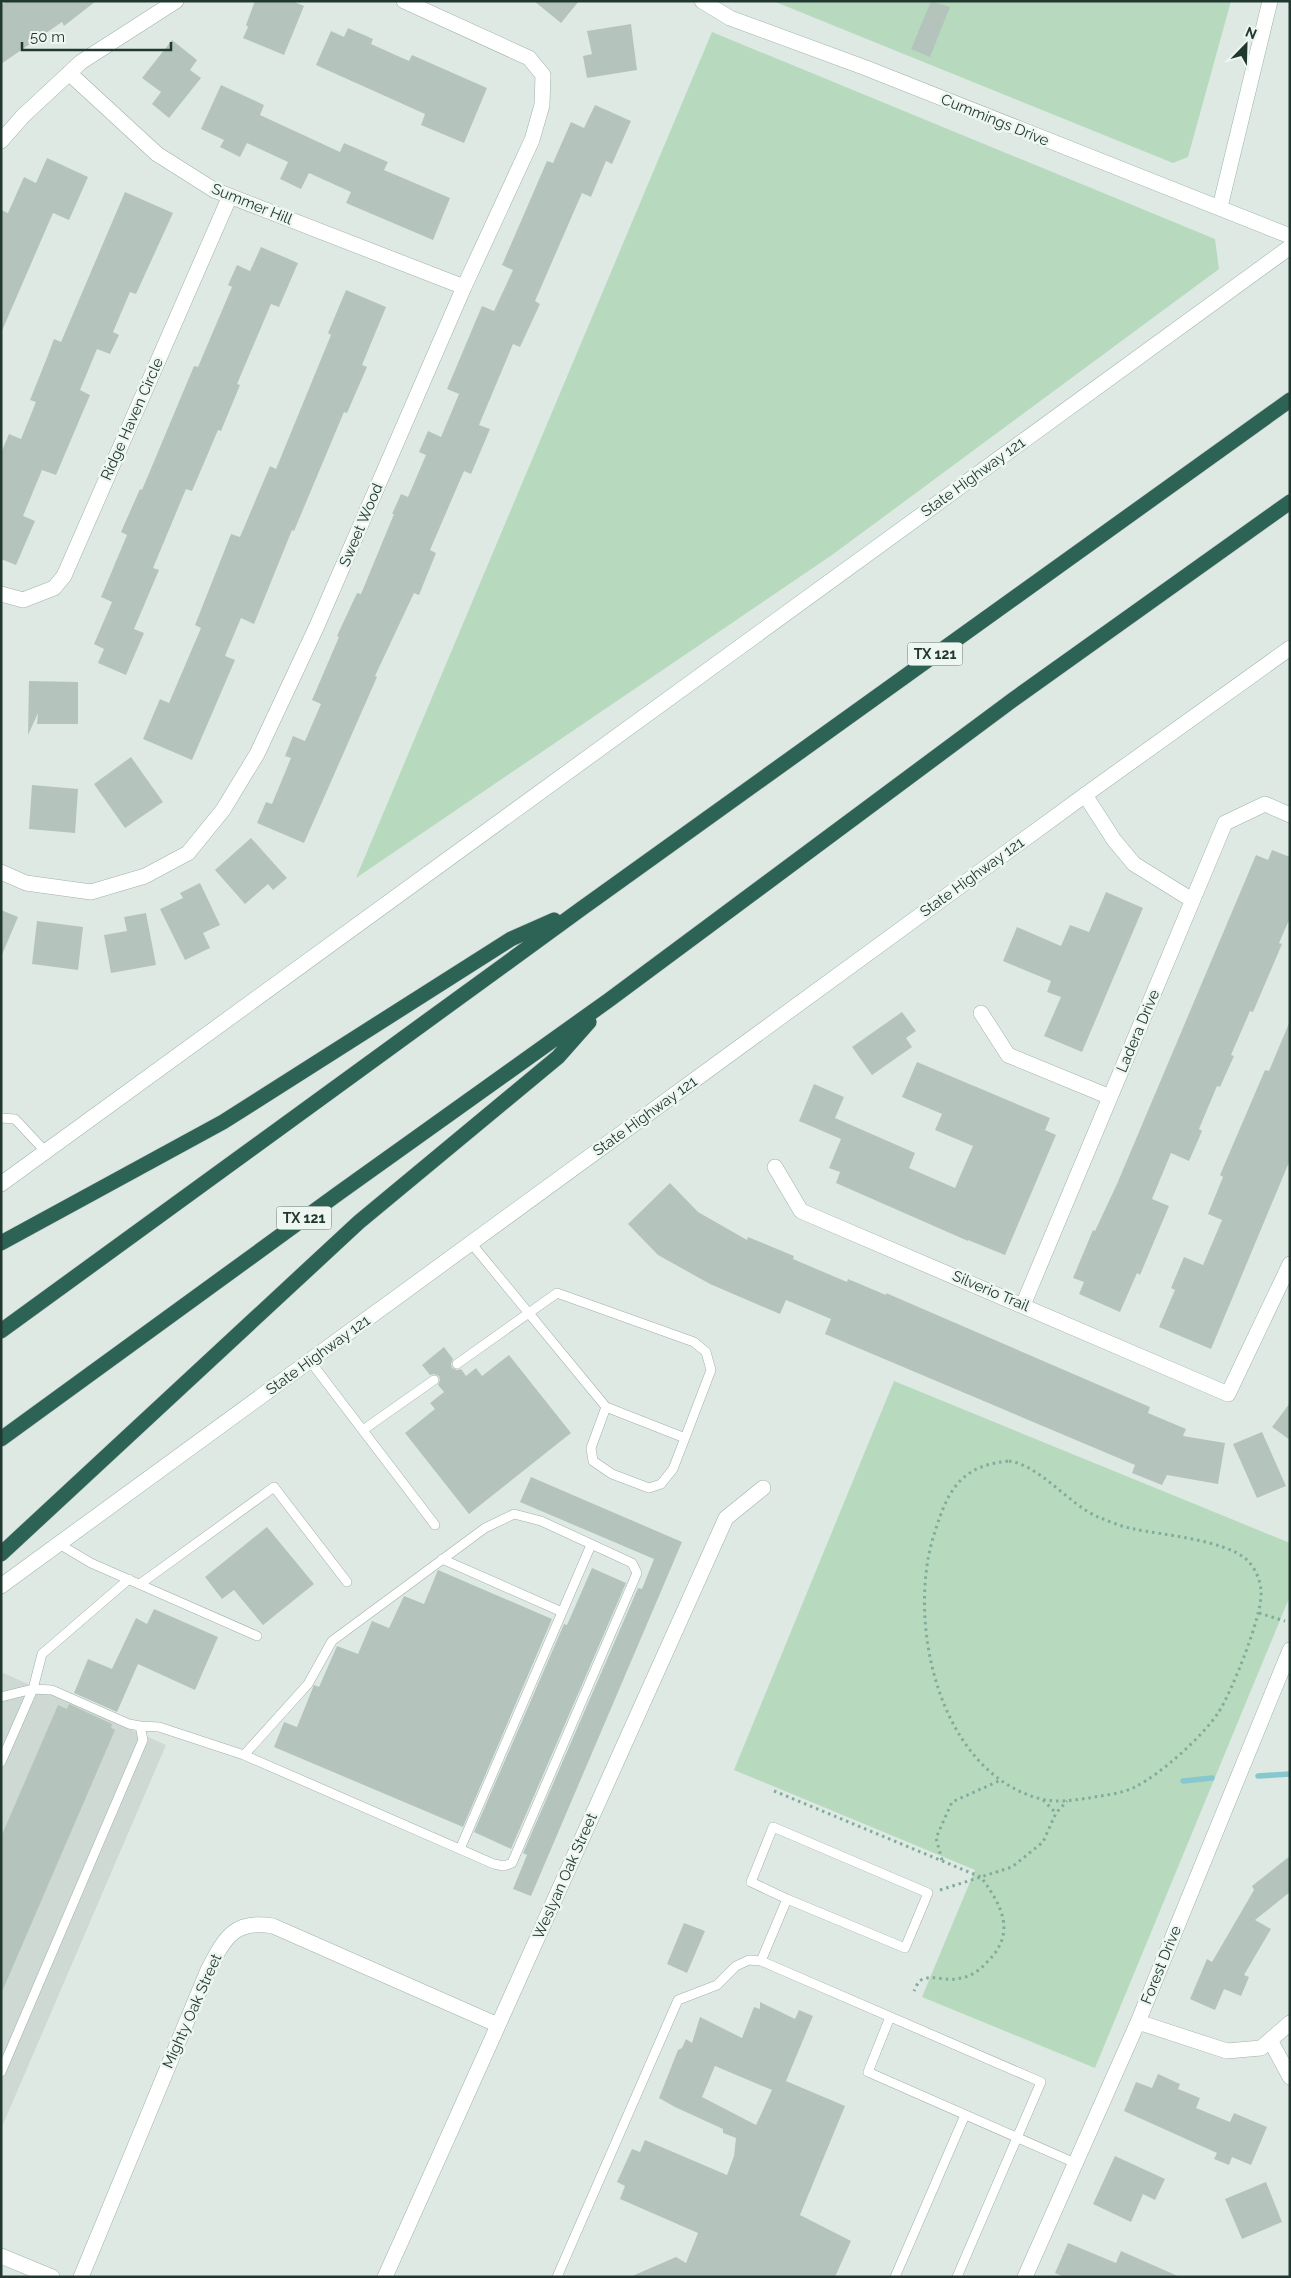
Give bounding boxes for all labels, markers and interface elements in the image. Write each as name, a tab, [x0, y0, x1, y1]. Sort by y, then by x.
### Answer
scale bar	[22, 20, 171, 52]
north arrow	[1221, 20, 1271, 70]
text: N	[1243, 24, 1259, 42]
text: 50 m	[30, 28, 65, 46]
street label: Cummings Drive	[938, 90, 1052, 150]
street label: Summer Hill	[209, 180, 296, 229]
street label: Ridge Haven Circle	[97, 355, 167, 483]
street label: State Highway 121	[918, 433, 1029, 521]
street label: Sweet Wood	[335, 481, 387, 569]
road number: TX 121	[908, 642, 962, 666]
street label: State Highway 121	[917, 833, 1028, 921]
street label: Ladera Drive	[1113, 987, 1164, 1075]
street label: State Highway 121	[590, 1072, 701, 1160]
road number: TX 121	[276, 1206, 332, 1230]
street label: Silverio Trail	[950, 1267, 1033, 1316]
street label: State Highway 121	[263, 1311, 374, 1399]
street label: Weslyan Oak Street	[529, 1810, 601, 1942]
street label: Forest Drive	[1137, 1923, 1185, 2007]
street label: Mighty Oak Street	[159, 1951, 225, 2071]

